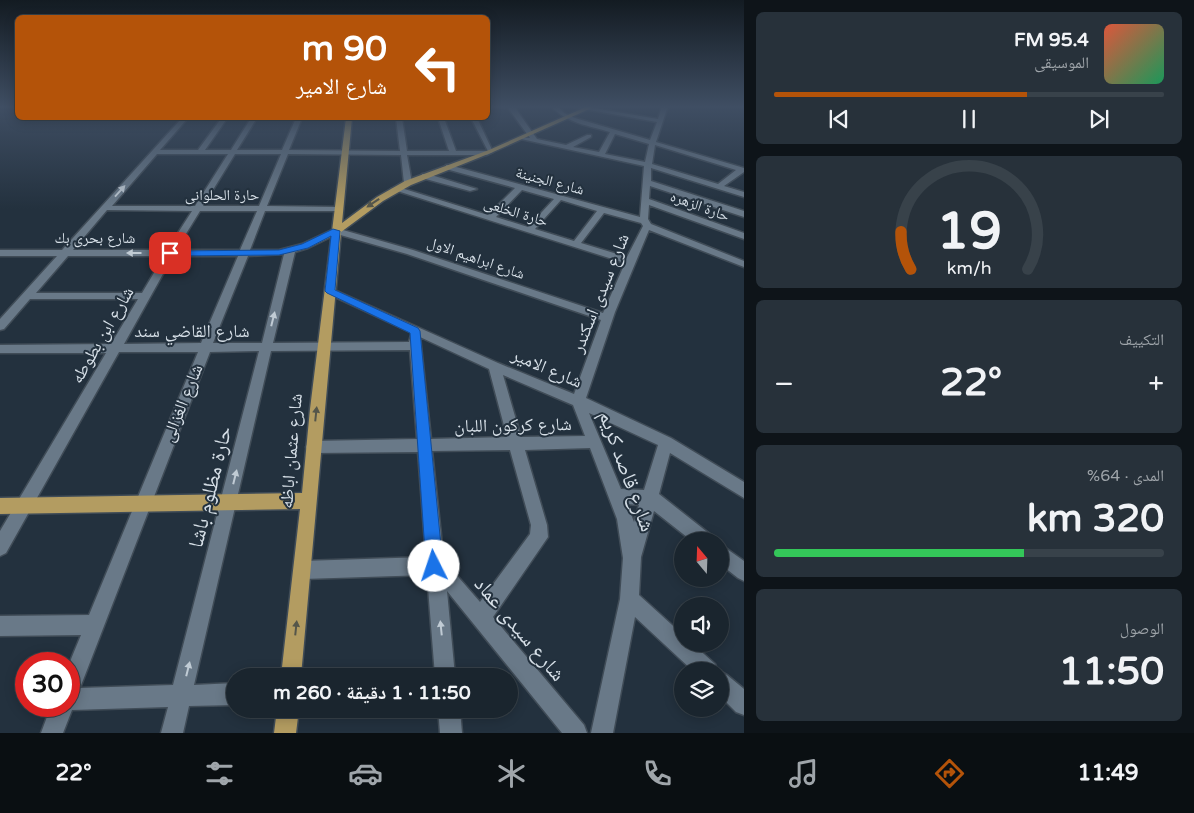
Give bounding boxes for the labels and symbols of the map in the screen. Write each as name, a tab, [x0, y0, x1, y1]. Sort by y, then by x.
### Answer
street label: شارع الجنينة	[514, 163, 586, 200]
one-way arrow	[114, 185, 126, 197]
street label: حارة الحلوانى	[185, 186, 260, 205]
street label: حارة الزهره	[668, 187, 733, 225]
street label: حارة الخلعى	[481, 194, 551, 231]
one-way arrow	[366, 198, 380, 208]
street label: شارع بحرى بك	[55, 229, 136, 248]
street label: شارع سيدى اسكندر	[566, 230, 634, 357]
pin	[149, 232, 191, 274]
street label: شارع ابراهيم الاول	[425, 233, 527, 284]
one-way arrow	[126, 249, 142, 257]
street label: شارع ابن بطوطه	[65, 283, 139, 387]
one-way arrow	[269, 311, 277, 326]
street label: شارع القاضي سند	[134, 320, 250, 346]
street label: شارع الامير	[508, 343, 586, 393]
street label: شارع الغزالى	[156, 361, 208, 445]
street label: شارع عثمان اباظه	[275, 393, 307, 509]
one-way arrow	[312, 405, 320, 421]
street label: شارع قاصد كريم	[592, 407, 660, 535]
street label: شارع كركون اللبان	[454, 413, 572, 437]
street label: حارة مظلوم باشا	[183, 424, 239, 551]
one-way arrow	[231, 469, 239, 484]
north arrow	[674, 532, 729, 588]
position arrow	[407, 539, 459, 591]
street label: شارع سيدى عماد	[469, 572, 570, 687]
one-way arrow	[293, 619, 301, 635]
one-way arrow	[436, 619, 444, 635]
speed limit sign: 30	[15, 652, 80, 717]
one-way arrow	[184, 661, 192, 676]

